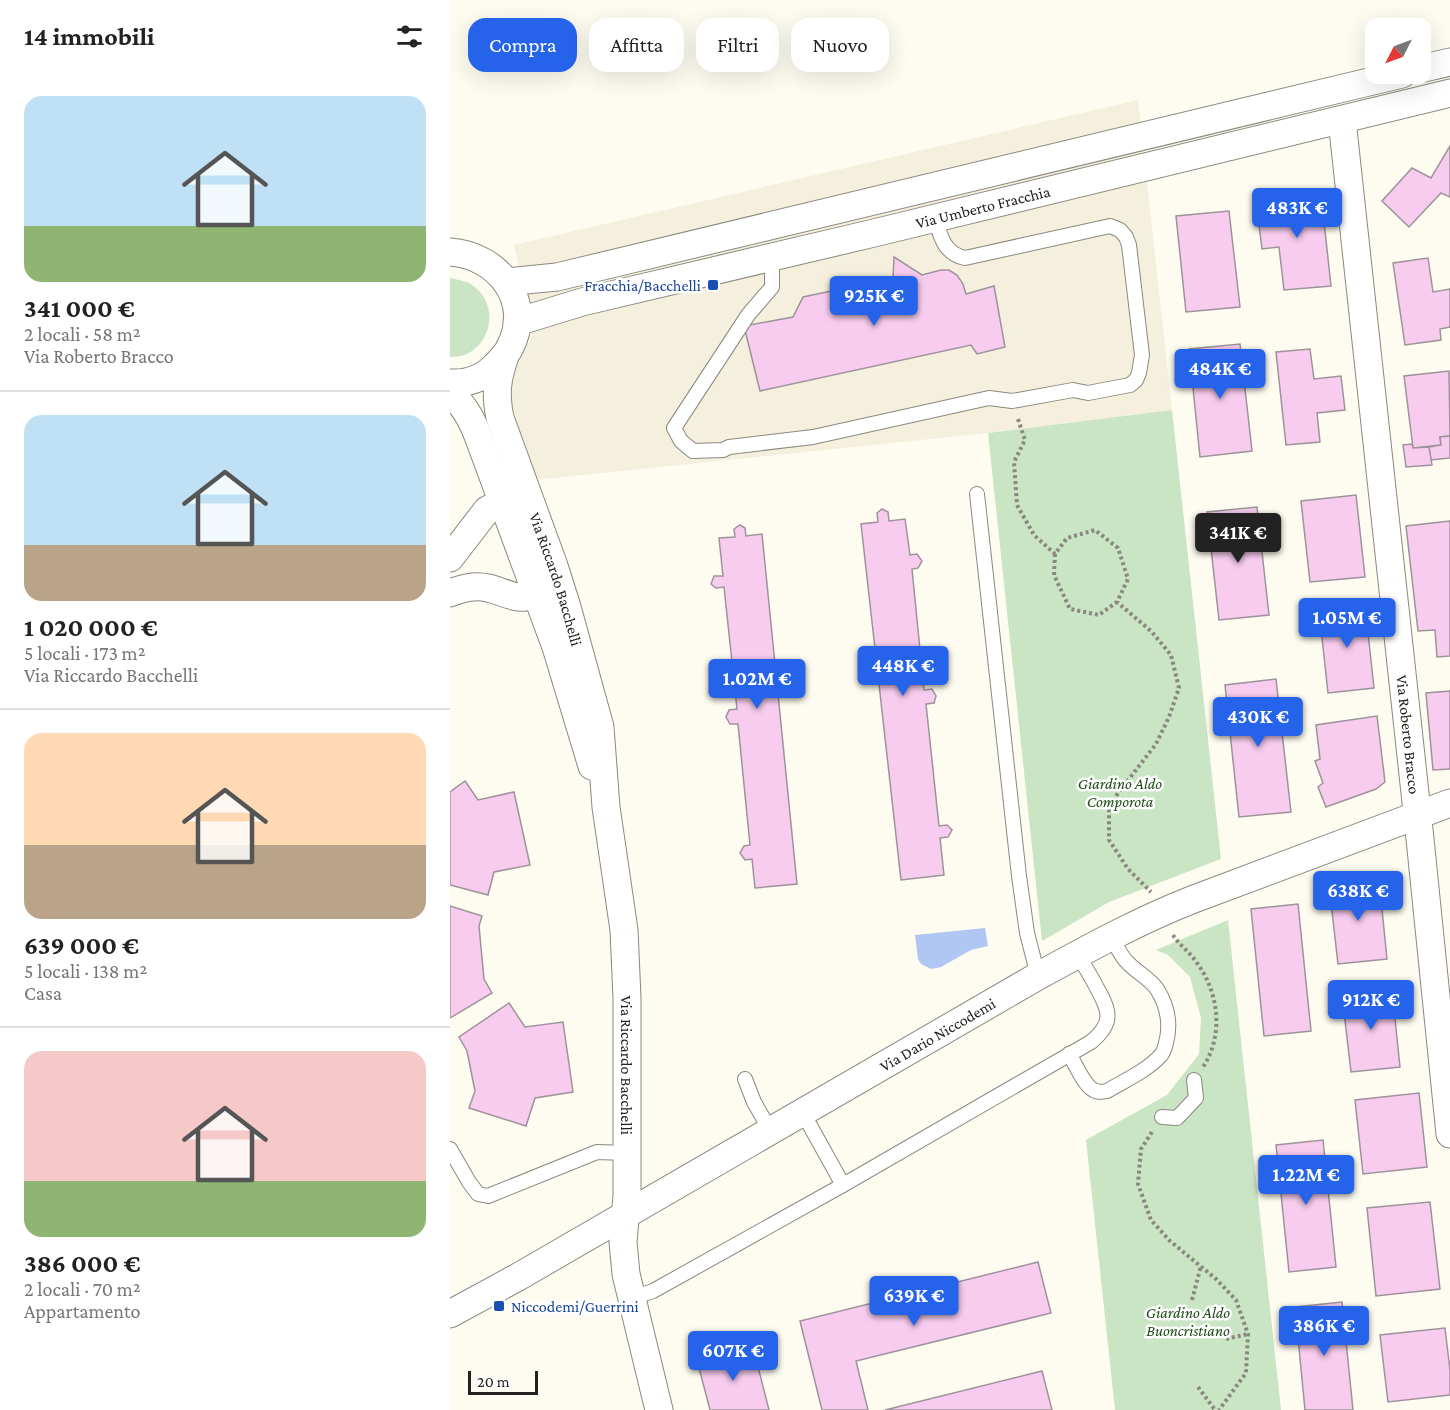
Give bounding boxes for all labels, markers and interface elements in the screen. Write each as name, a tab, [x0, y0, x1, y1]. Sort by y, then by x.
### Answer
chip: Compra	[468, 18, 577, 72]
chip: Affitta	[589, 18, 684, 72]
chip: Filtri	[696, 18, 779, 72]
chip: Nuovo	[791, 18, 889, 72]
north arrow	[1365, 18, 1431, 84]
map controls	[1365, 18, 1431, 84]
icon: filters	[393, 20, 426, 53]
text: 14 immobili	[24, 22, 155, 51]
icon: home	[171, 135, 279, 243]
street label: Via Umberto Fracchia	[914, 182, 1052, 232]
pin: 483K €	[1248, 188, 1346, 239]
text: 483K €	[1266, 196, 1328, 218]
pin: 925K €	[825, 276, 923, 327]
place label: Fracchia/Bacchelli	[584, 277, 701, 294]
marker: Fracchia/Bacchelli	[706, 278, 720, 292]
text: 925K €	[844, 284, 904, 306]
text: 341 000 €	[24, 294, 135, 323]
text: 2 locali · 58 m²	[24, 323, 141, 345]
text: Via Roberto Bracco	[24, 345, 174, 367]
pin: 484K €	[1171, 349, 1269, 400]
text: 484K €	[1189, 357, 1251, 379]
icon: home	[171, 454, 279, 562]
street label: Via Riccardo Bacchelli	[526, 510, 585, 648]
pin: 341K €	[1189, 513, 1287, 564]
text: 341K €	[1209, 521, 1267, 543]
pin: 1.05M €	[1292, 598, 1402, 649]
text: 1.05M €	[1313, 606, 1381, 628]
text: 1 020 000 €	[24, 613, 158, 642]
text: 5 locali · 173 m²	[24, 642, 146, 664]
pin: 448K €	[854, 646, 952, 697]
text: 448K €	[872, 654, 934, 676]
pin: 1.02M €	[702, 659, 812, 710]
text: Via Riccardo Bacchelli	[24, 664, 198, 686]
text: 1.02M €	[722, 667, 792, 689]
street label: Via Roberto Bracco	[1393, 674, 1423, 795]
pin: 430K €	[1209, 697, 1307, 748]
text: 430K €	[1227, 705, 1289, 727]
icon: home	[171, 772, 279, 880]
park label: Giardino Aldo Comporota	[1078, 775, 1162, 811]
pin: 638K €	[1309, 871, 1407, 922]
text: 638K €	[1327, 879, 1389, 901]
text: 639 000 €	[24, 931, 139, 960]
text: 5 locali · 138 m²	[24, 960, 147, 982]
pin: 912K €	[1322, 980, 1420, 1031]
text: Casa	[24, 982, 62, 1004]
text: 912K €	[1342, 988, 1400, 1010]
street label: Via Dario Niccodemi	[877, 995, 998, 1075]
street label: Via Riccardo Bacchelli	[618, 996, 635, 1135]
icon: home	[171, 1090, 279, 1198]
pin: 1.22M €	[1251, 1155, 1361, 1206]
text: 1.22M €	[1272, 1163, 1340, 1185]
text: 386 000 €	[24, 1249, 140, 1278]
pin: 639K €	[865, 1276, 963, 1327]
text: 2 locali · 70 m²	[24, 1278, 141, 1300]
text: 639K €	[883, 1284, 945, 1306]
place label: Niccodemi/Guerrini	[511, 1298, 639, 1315]
marker: Niccodemi/Guerrini	[492, 1299, 506, 1313]
text: Appartamento	[24, 1300, 141, 1322]
park label: Giardino Aldo Buoncristiano	[1146, 1304, 1230, 1339]
pin: 386K €	[1275, 1306, 1373, 1357]
text: 386K €	[1293, 1314, 1355, 1336]
pin: 607K €	[684, 1331, 782, 1382]
text: 607K €	[702, 1339, 764, 1361]
scale bar	[468, 1368, 538, 1396]
text: 20 m	[477, 1373, 510, 1390]

